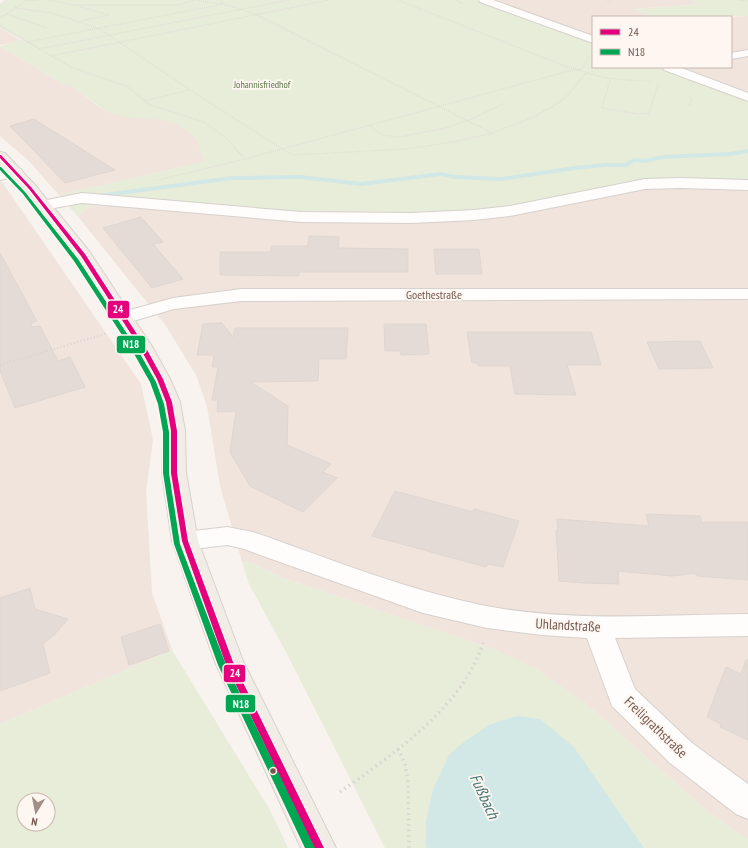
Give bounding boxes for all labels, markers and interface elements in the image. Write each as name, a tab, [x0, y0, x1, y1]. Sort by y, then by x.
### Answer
legend	[592, 16, 732, 68]
text: 24	[628, 24, 639, 39]
text: N18	[628, 44, 645, 59]
park label: Johannisfriedhof	[233, 78, 291, 91]
street label: Goethestraße	[406, 287, 462, 302]
line badge: 24	[107, 300, 130, 319]
text: 24	[113, 302, 124, 316]
line badge: N18	[116, 335, 146, 354]
text: N18	[123, 337, 139, 351]
street label: Uhlandstraße	[535, 614, 601, 636]
line badge: 24	[223, 664, 246, 683]
text: 24	[230, 666, 241, 680]
street label: Freiligrathstraße	[621, 692, 691, 762]
line badge: N18	[225, 694, 256, 713]
text: N18	[233, 697, 249, 711]
unlabelled marker	[268, 766, 278, 776]
water label: Fußbach	[466, 770, 504, 823]
north arrow	[16, 792, 56, 832]
text: N	[30, 814, 38, 829]

